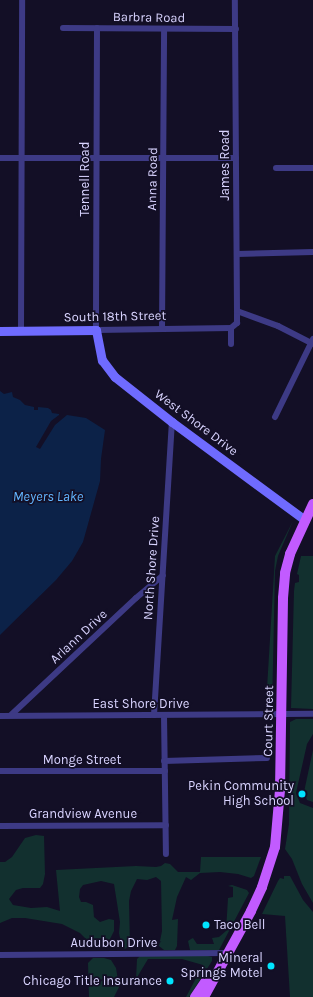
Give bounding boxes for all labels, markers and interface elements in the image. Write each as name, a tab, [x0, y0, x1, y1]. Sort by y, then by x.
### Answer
street label: Barbra Road	[113, 10, 185, 26]
street label: James Road	[217, 129, 233, 201]
street label: Tennell Road	[77, 142, 93, 216]
street label: Anna Road	[145, 147, 161, 211]
street label: South 18th Street	[64, 308, 166, 326]
street label: West Shore Drive	[151, 387, 241, 459]
water label: Meyers Lake	[13, 489, 83, 505]
street label: North Shore Drive	[141, 516, 163, 620]
street label: Arlann Drive	[47, 607, 111, 667]
street label: Court Street	[261, 685, 277, 757]
street label: East Shore Drive	[93, 696, 189, 712]
street label: Monge Street	[43, 752, 121, 768]
place label: Pekin Community High School	[188, 779, 294, 810]
marker: Pekin Community High School	[297, 789, 307, 799]
street label: Grandview Avenue	[29, 806, 137, 822]
place label: Taco Bell	[214, 917, 265, 933]
marker: Taco Bell	[201, 920, 211, 930]
street label: Audubon Drive	[70, 935, 158, 951]
place label: Mineral Springs Motel	[181, 951, 263, 982]
marker: Mineral Springs Motel	[266, 961, 276, 971]
place label: Chicago Title Insurance	[23, 973, 162, 989]
marker: Chicago Title Insurance	[165, 976, 175, 986]

